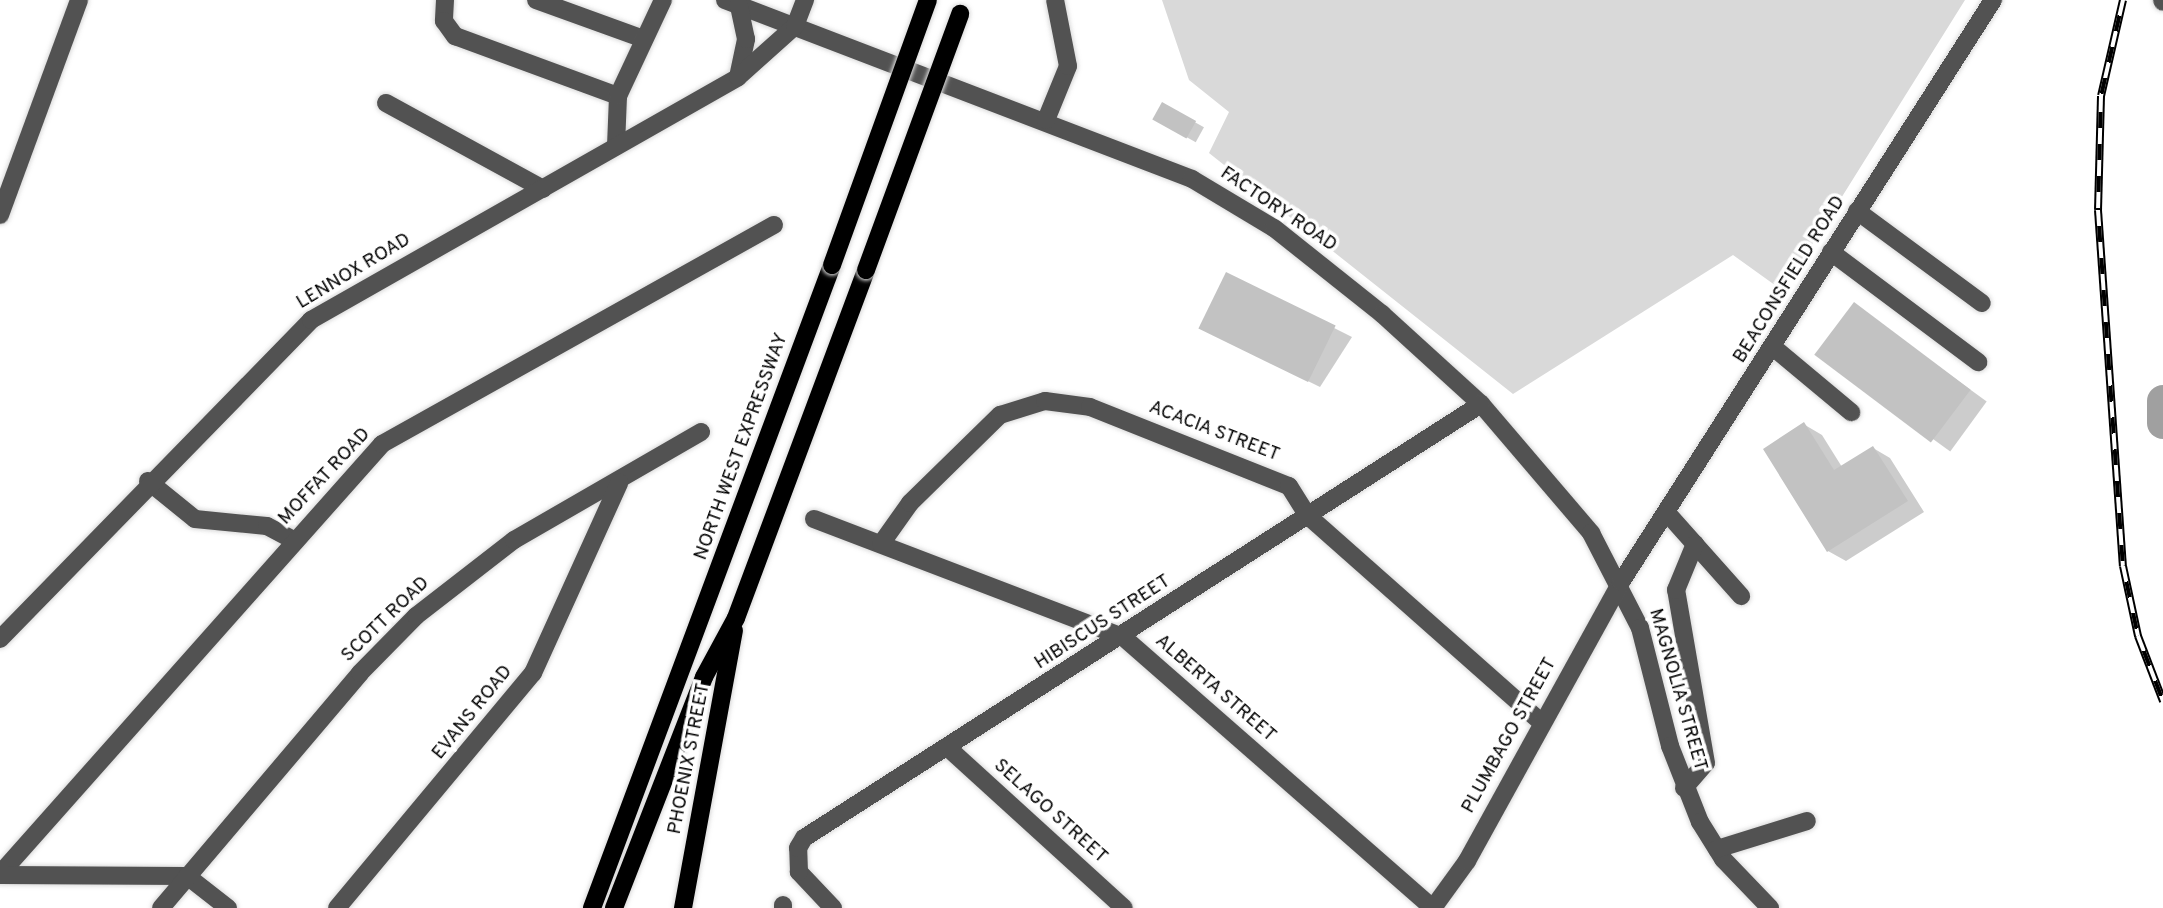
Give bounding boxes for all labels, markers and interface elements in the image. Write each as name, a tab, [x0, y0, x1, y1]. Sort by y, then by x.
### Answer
street label: FACTORY ROAD	[1215, 162, 1341, 258]
street label: BEACONSFIELD ROAD	[1729, 192, 1851, 368]
street label: LENNOX ROAD	[293, 229, 415, 315]
street label: NORTH WEST EXPRESSWAY	[690, 330, 794, 564]
street label: ACACIA STREET	[1145, 396, 1283, 468]
street label: MOFFAT ROAD	[274, 423, 376, 531]
street label: HIBISCUS STREET	[1031, 571, 1175, 675]
street label: SCOTT ROAD	[337, 572, 435, 668]
street label: MAGNOLIA STREET	[1643, 606, 1711, 774]
street label: ALBERTA STREET	[1150, 630, 1280, 748]
street label: PLUMBAGO STREET	[1458, 654, 1562, 818]
street label: EVANS ROAD	[428, 661, 518, 765]
street label: PHOENIX STREET	[664, 682, 716, 836]
street label: SELAGO STREET	[988, 755, 1112, 869]

